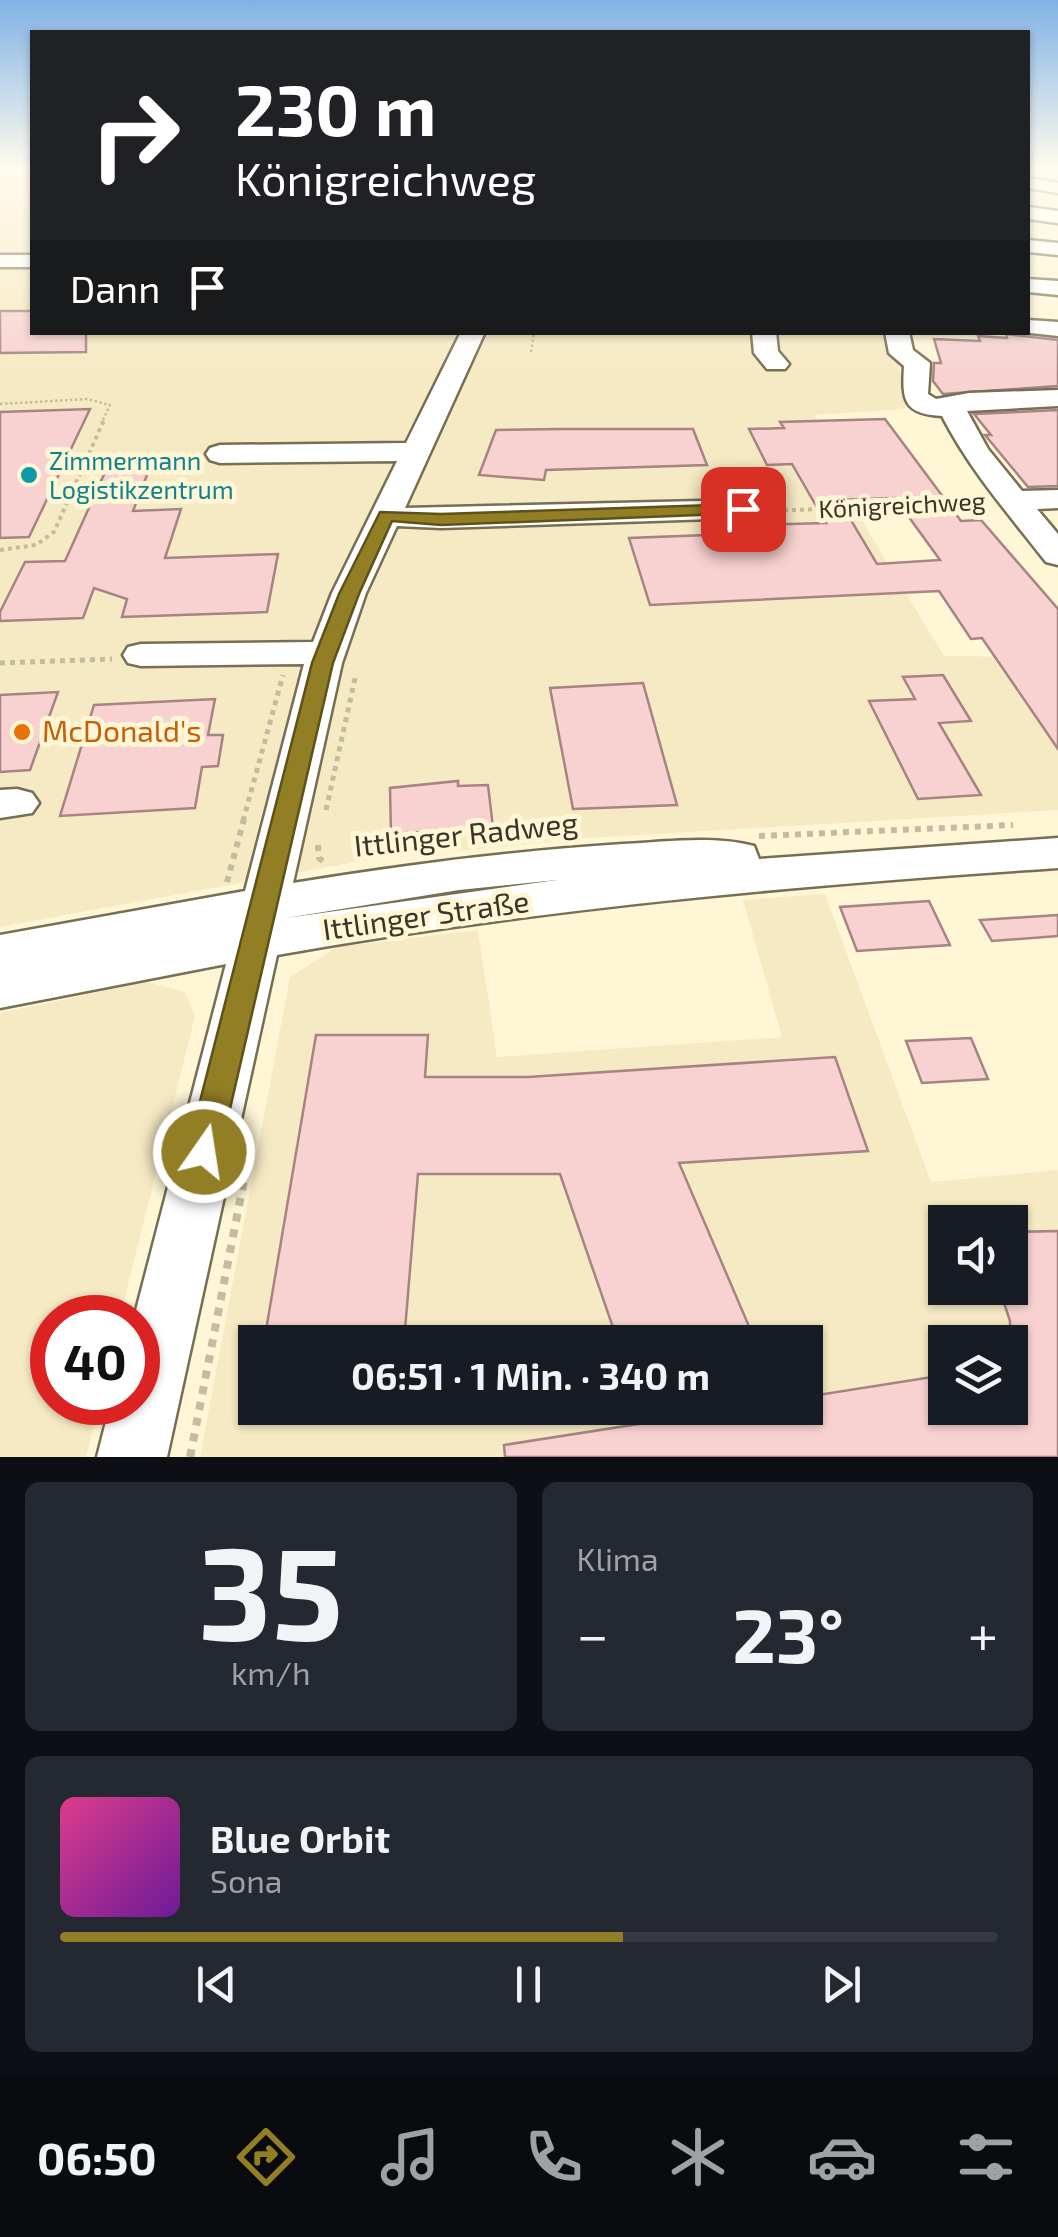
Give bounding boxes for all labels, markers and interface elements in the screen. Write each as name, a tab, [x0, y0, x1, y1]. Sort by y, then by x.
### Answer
text: 230 m	[235, 66, 436, 150]
icon: right	[70, 70, 200, 200]
text: Königreichweg	[235, 151, 536, 205]
icon: arrive	[180, 260, 235, 315]
text: Dann	[70, 265, 160, 311]
place label: Zimmermann Logistikzentrum	[49, 445, 234, 504]
marker: Zimmermann Logistikzentrum	[18, 464, 40, 486]
pin	[701, 467, 786, 552]
icon: arrive	[716, 482, 771, 537]
street label: Königreichweg	[818, 485, 986, 523]
place label: McDonald's	[42, 712, 201, 748]
marker: McDonald's	[11, 721, 33, 743]
street label: Ittlinger Radweg	[352, 803, 580, 863]
street label: Ittlinger Straße	[320, 882, 531, 946]
position arrow	[152, 1100, 256, 1204]
map controls	[928, 1205, 1028, 1425]
button: sound	[928, 1205, 1028, 1305]
speed limit sign: 40	[30, 1295, 160, 1425]
button: layers	[928, 1325, 1028, 1425]
text: 06:51 · 1 Min. · 340 m	[351, 1352, 710, 1398]
text: 35	[198, 1510, 343, 1666]
text: Klima	[577, 1539, 658, 1577]
text: 23°	[732, 1588, 844, 1678]
text: −	[577, 1600, 609, 1666]
text: +	[968, 1600, 998, 1666]
text: km/h	[231, 1653, 310, 1691]
text: Blue Orbit	[210, 1815, 390, 1861]
text: Sona	[210, 1861, 282, 1899]
icon: previous	[189, 1957, 244, 2012]
icon: pause	[501, 1957, 556, 2012]
icon: next	[814, 1957, 869, 2012]
icon: directions	[231, 2122, 301, 2192]
icon: music	[375, 2122, 445, 2192]
icon: phone	[519, 2122, 589, 2192]
icon: climate	[663, 2122, 733, 2192]
icon: car	[807, 2122, 877, 2192]
icon: filters	[951, 2122, 1021, 2192]
text: 06:50	[37, 2130, 157, 2184]

